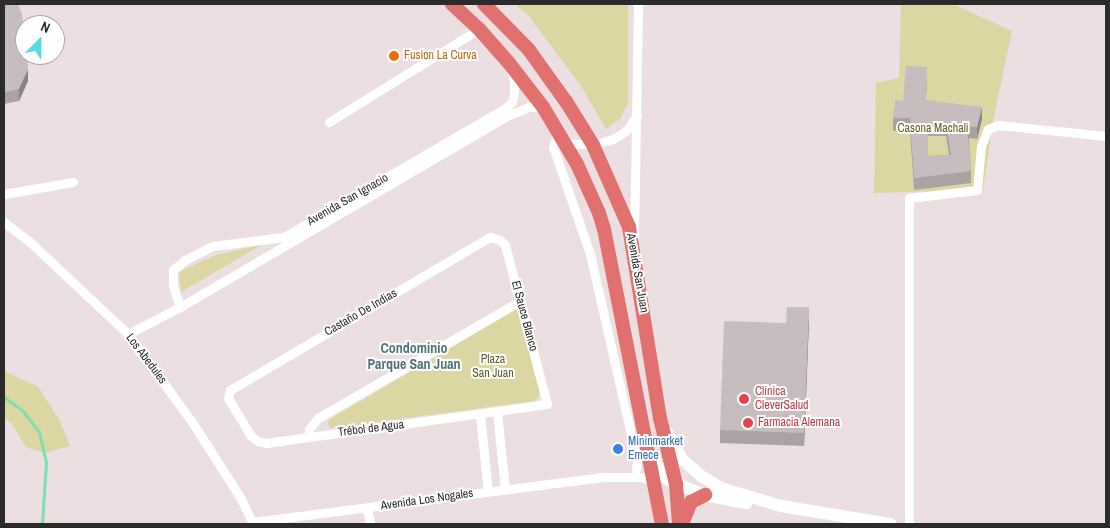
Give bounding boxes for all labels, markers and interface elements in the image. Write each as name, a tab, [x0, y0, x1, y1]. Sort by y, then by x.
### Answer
north arrow	[15, 15, 65, 65]
text: N	[38, 17, 53, 37]
place label: Fusion La Curva	[404, 49, 477, 63]
marker: Fusion La Curva	[388, 50, 400, 62]
park label: Casona Machali	[897, 122, 969, 136]
street label: Avenida San Ignacio	[305, 171, 391, 229]
street label: Avenida San Juan	[623, 232, 651, 314]
street label: El Sauce Blanco	[508, 279, 540, 353]
street label: Castaño De Indias	[322, 286, 400, 340]
street label: Los Abedules	[122, 331, 170, 387]
district label: Condominio Parque San Juan	[367, 340, 461, 372]
park label: Plaza San Juan	[472, 353, 514, 381]
place label: Clínica CleverSalud	[755, 385, 809, 413]
marker: Clínica CleverSalud	[737, 392, 751, 406]
place label: Farmacia Alemana	[758, 416, 841, 430]
marker: Farmacia Alemana	[742, 417, 754, 429]
street label: Trébol de Agua	[337, 418, 405, 440]
place label: Mininmarket Emece	[628, 435, 683, 463]
marker: Mininmarket Emece	[612, 443, 624, 455]
street label: Avenida Los Nogales	[380, 486, 474, 514]

